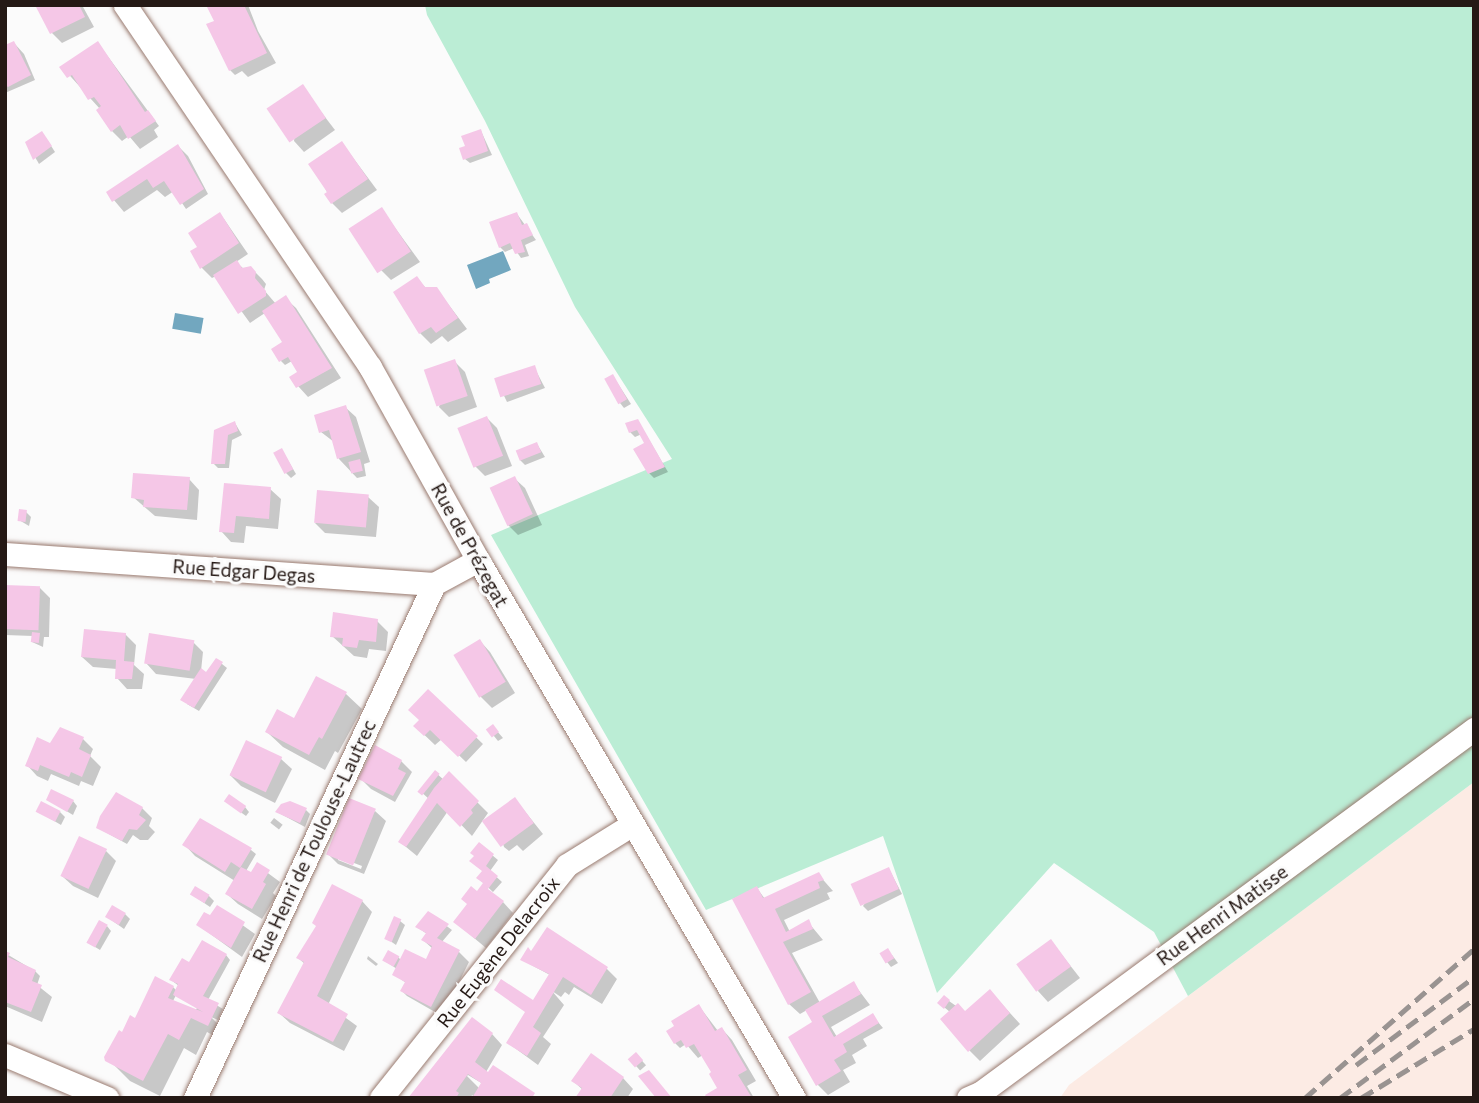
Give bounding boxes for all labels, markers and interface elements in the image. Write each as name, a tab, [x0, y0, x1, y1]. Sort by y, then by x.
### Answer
street label: Rue de Prézegat	[427, 479, 513, 611]
street label: Rue Edgar Degas	[172, 555, 316, 587]
street label: Rue Henri de Toulouse-Lautrec	[248, 716, 380, 966]
street label: Rue Henri Matisse	[1152, 860, 1292, 970]
street label: Rue Eugène Delacroix	[432, 872, 564, 1032]

